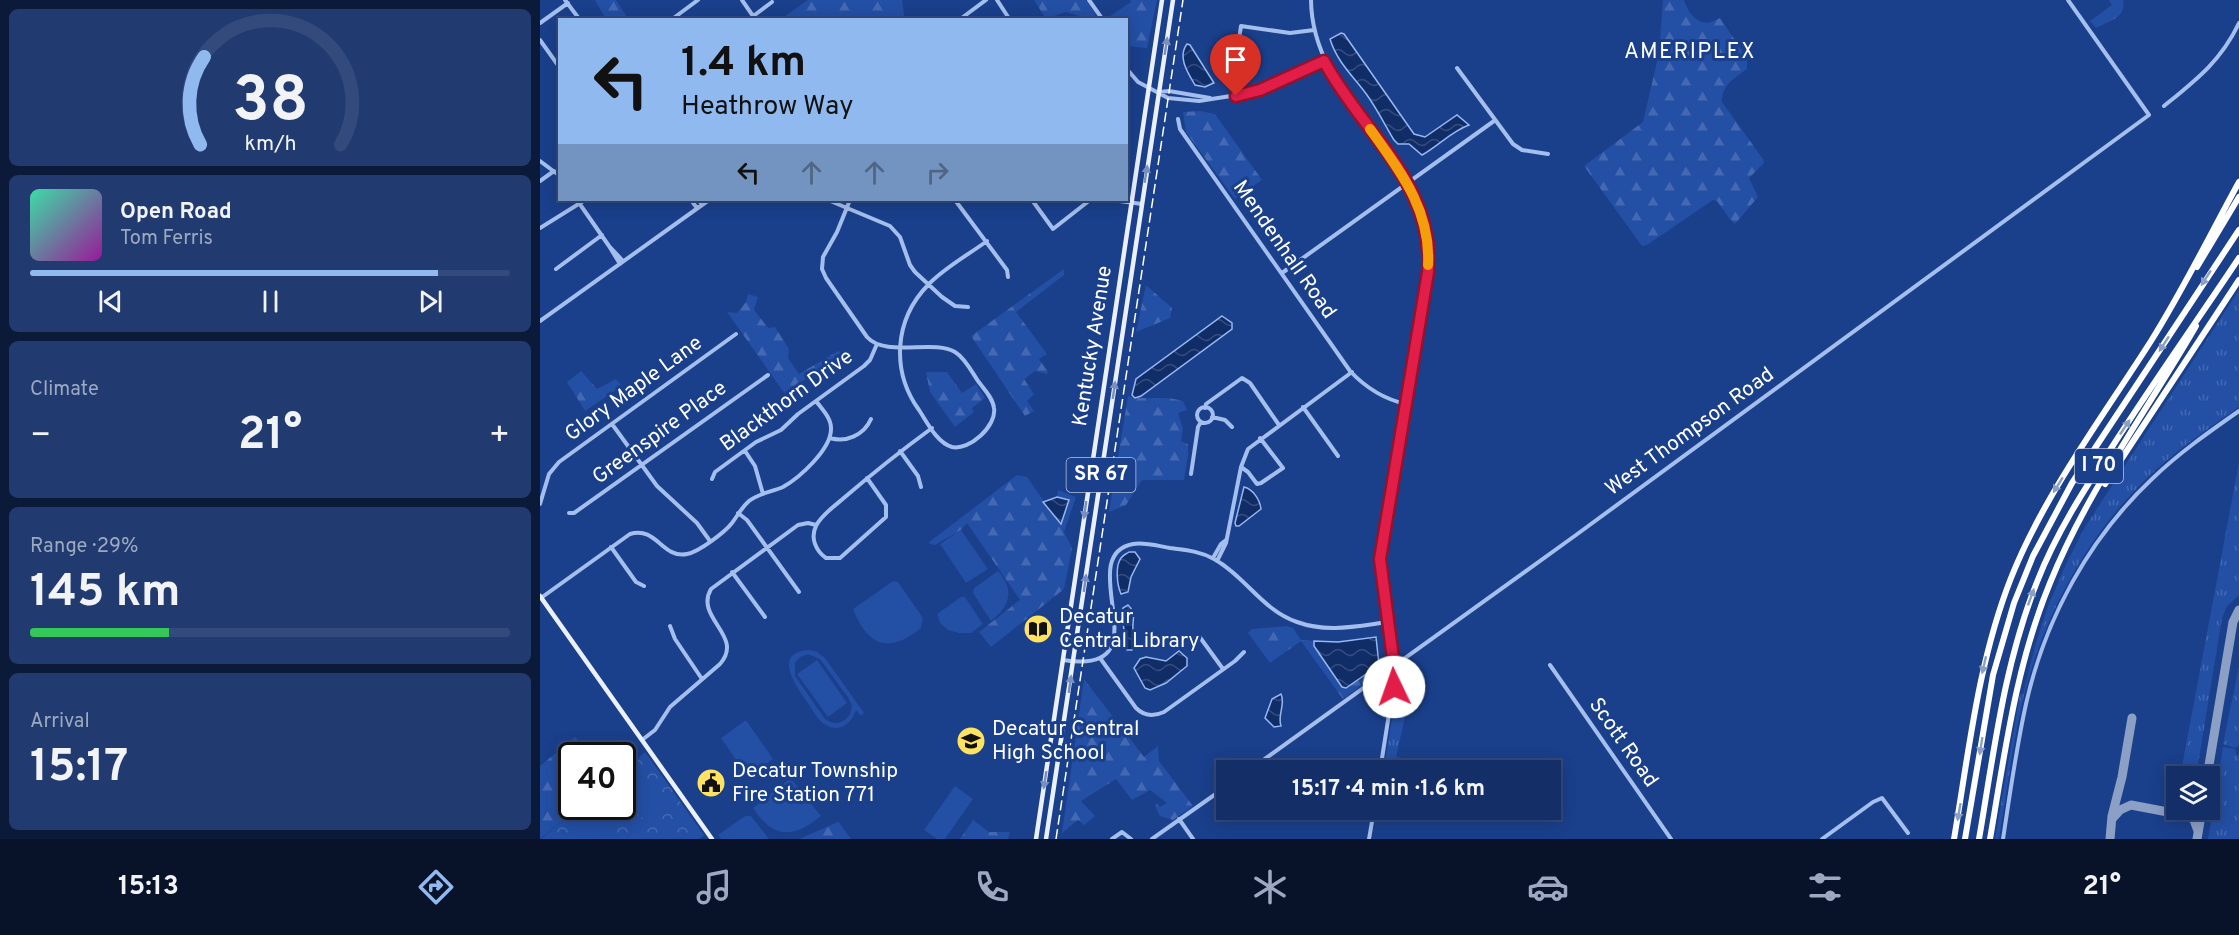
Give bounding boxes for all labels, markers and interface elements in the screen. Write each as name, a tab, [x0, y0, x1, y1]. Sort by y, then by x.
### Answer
pin	[1210, 34, 1261, 96]
one-way arrow	[1161, 36, 1170, 55]
text: 1.4 km	[681, 38, 806, 91]
district label: AMERIPLEX	[1624, 39, 1756, 66]
icon: left	[582, 42, 660, 120]
icon: arrive	[1219, 43, 1252, 76]
text: 38	[232, 64, 308, 143]
text: Heathrow Way	[681, 90, 854, 124]
text: km/h	[244, 131, 296, 158]
icon: left	[732, 156, 765, 189]
icon: ahead	[795, 156, 828, 189]
icon: ahead	[858, 156, 891, 189]
icon: right	[921, 156, 954, 189]
one-way arrow	[1142, 164, 1151, 183]
street label: Mendenhall Road	[1226, 175, 1342, 325]
text: Open Road	[120, 199, 232, 226]
text: Tom Ferris	[120, 226, 213, 252]
street label: Kentucky Avenue	[1067, 264, 1119, 428]
one-way arrow	[2201, 270, 2212, 286]
icon: previous	[94, 285, 127, 318]
icon: pause	[254, 285, 287, 318]
icon: next	[414, 285, 447, 318]
street label: Glory Maple Lane	[560, 330, 708, 448]
one-way arrow	[2158, 335, 2170, 351]
street label: Blackthorn Drive	[715, 344, 859, 458]
street label: West Thompson Road	[1600, 362, 1780, 502]
street label: Greenspire Place	[587, 375, 733, 491]
text: Climate	[30, 377, 99, 403]
one-way arrow	[1109, 380, 1118, 399]
text: 21°	[238, 408, 302, 465]
text: −	[30, 416, 51, 458]
text: +	[489, 416, 510, 458]
one-way arrow	[2119, 419, 2130, 435]
road number: I 70	[2075, 449, 2123, 483]
road number: SR 67	[1066, 458, 1136, 492]
one-way arrow	[2052, 477, 2063, 493]
one-way arrow	[1081, 500, 1090, 519]
text: Range · 29%	[30, 534, 138, 560]
text: 145 km	[30, 565, 180, 622]
one-way arrow	[1080, 573, 1089, 592]
one-way arrow	[2026, 588, 2036, 606]
place label: Decatur Central Library	[1059, 604, 1199, 655]
library icon: Decatur Central Library	[1022, 613, 1054, 645]
position arrow	[1362, 655, 1426, 719]
one-way arrow	[1979, 656, 1989, 674]
one-way arrow	[1065, 674, 1074, 693]
street label: Scott Road	[1582, 693, 1664, 793]
text: Arrival	[30, 709, 90, 735]
place label: Decatur Central High School	[992, 716, 1139, 767]
school or university icon: Decatur Central High School	[955, 725, 987, 757]
one-way arrow	[1976, 736, 1985, 755]
text: 15:17	[30, 740, 128, 797]
speed limit sign: 40	[558, 742, 636, 820]
place label: Decatur Township Fire Station 771	[732, 758, 898, 809]
map controls	[2166, 766, 2220, 820]
button: layers	[2166, 766, 2220, 820]
public building icon: Decatur Township Fire Station 771	[695, 767, 727, 799]
one-way arrow	[1041, 770, 1050, 789]
text: 15:17 · 4 min · 1.6 km	[1292, 776, 1485, 803]
one-way arrow	[1954, 802, 1963, 821]
icon: directions	[415, 866, 457, 908]
icon: music	[693, 866, 735, 908]
icon: phone	[971, 866, 1013, 908]
icon: climate	[1249, 866, 1291, 908]
icon: car	[1527, 866, 1569, 908]
icon: filters	[1804, 866, 1846, 908]
text: 15:13	[118, 870, 179, 904]
text: 21°	[2082, 870, 2121, 904]

